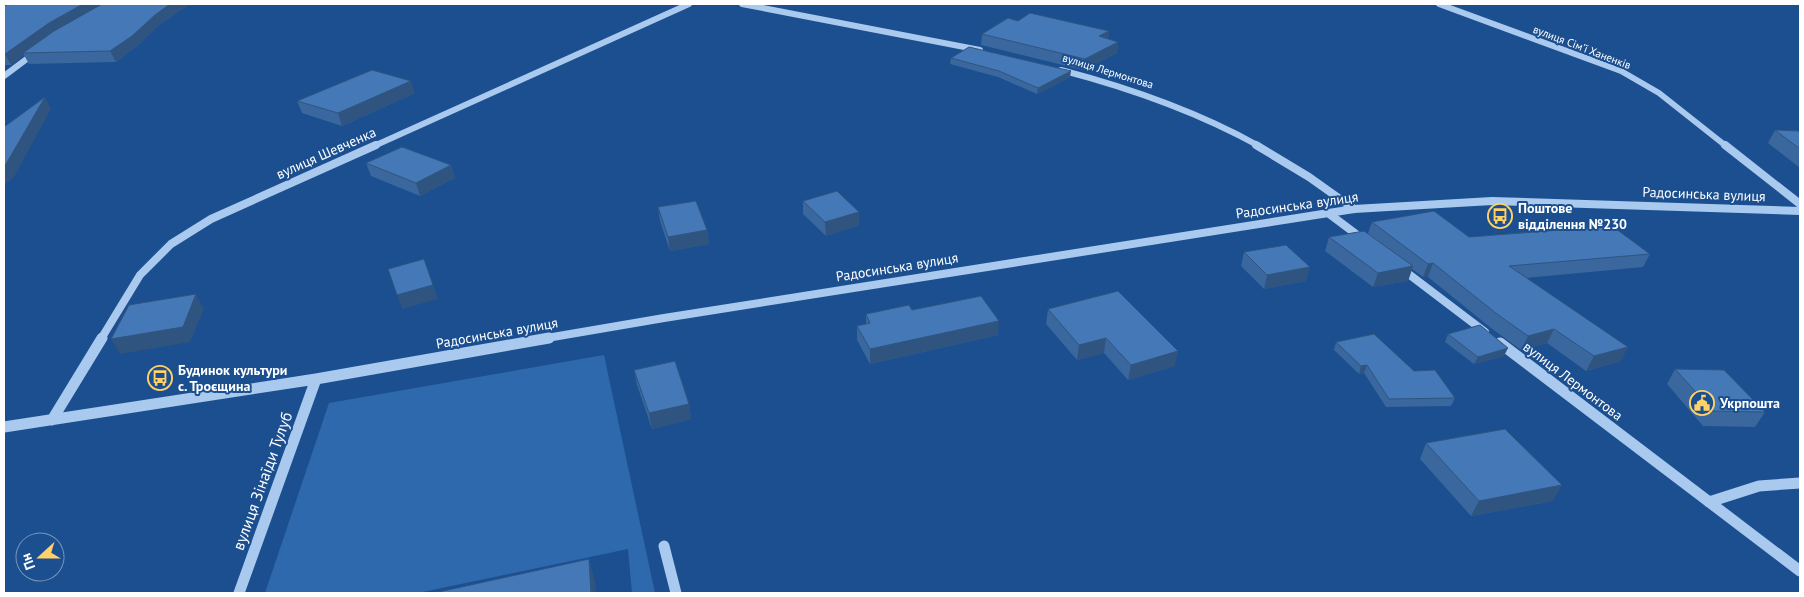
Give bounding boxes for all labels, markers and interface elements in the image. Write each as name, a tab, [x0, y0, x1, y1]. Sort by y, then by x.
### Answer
street label: вулиця Сімʼї Ханенків	[1531, 22, 1633, 72]
street label: вулиця Лермонтова	[1061, 50, 1155, 92]
street label: вулиця Шевченка	[273, 123, 379, 183]
street label: Радосинська вулиця	[1642, 183, 1766, 205]
street label: Радосинська вулиця	[1235, 188, 1359, 222]
place label: Поштове відділення №230	[1518, 199, 1627, 233]
bus stop icon: Поштове відділення №230	[1487, 203, 1513, 229]
street label: Радосинська вулиця	[835, 248, 959, 286]
street label: Радосинська вулиця	[435, 313, 559, 353]
street label: вулиця Лермонтова	[1520, 338, 1626, 424]
place label: Будинок культури с. Троєщина	[178, 361, 287, 395]
bus stop icon: Будинок культури с. Троєщина	[147, 365, 173, 391]
public building icon: Укрпошта	[1689, 390, 1715, 416]
place label: Укрпошта	[1719, 394, 1780, 412]
street label: вулиця Зінаїди Тулуб	[228, 409, 296, 553]
north arrow	[15, 532, 65, 582]
text: Пн	[17, 551, 39, 573]

